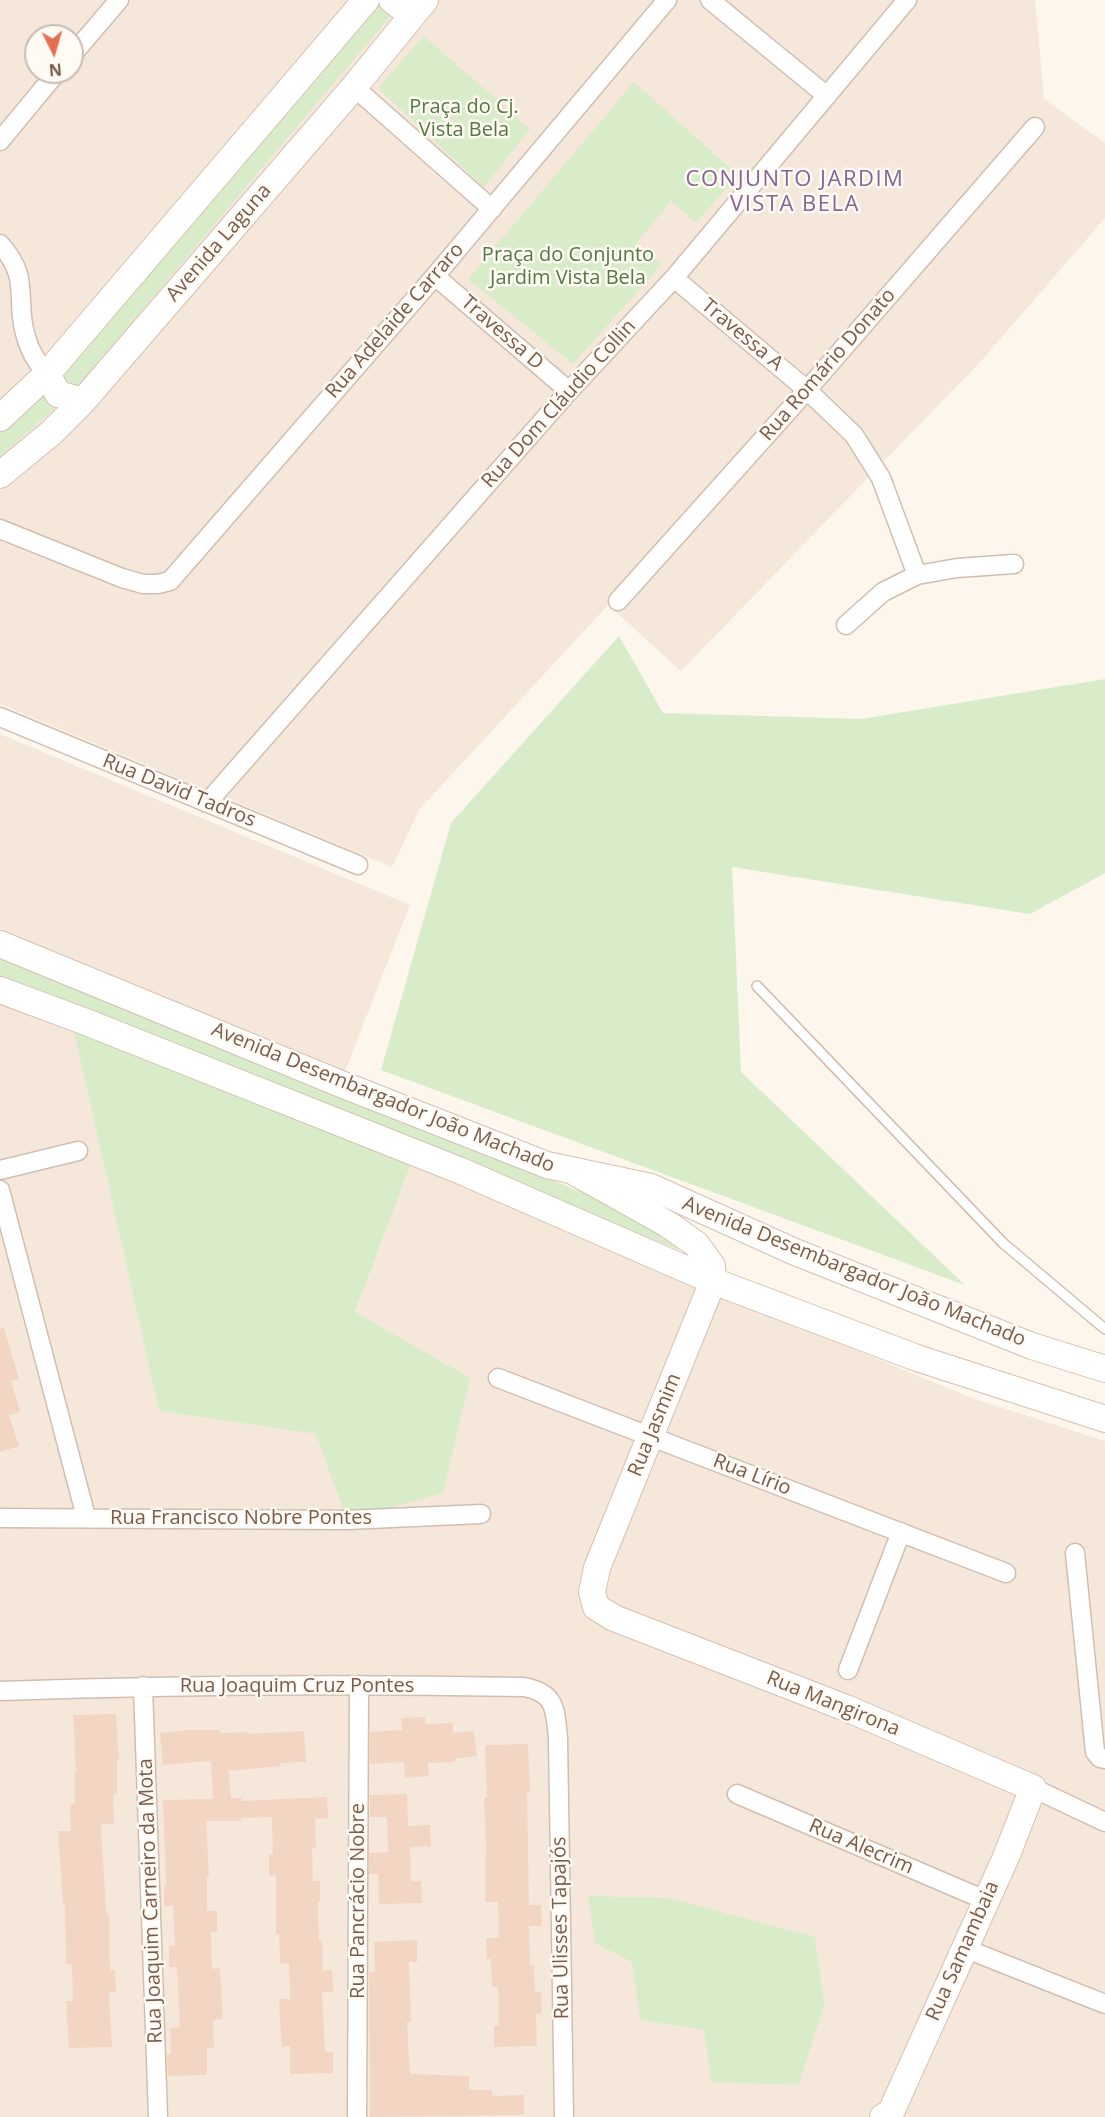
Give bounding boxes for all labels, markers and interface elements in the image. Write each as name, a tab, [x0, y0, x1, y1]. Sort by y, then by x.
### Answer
north arrow	[24, 24, 84, 84]
text: N	[48, 58, 63, 81]
park label: Praça do Cj. Vista Bela	[409, 95, 519, 142]
district label: CONJUNTO JARDIM VISTA BELA	[686, 167, 904, 218]
street label: Avenida Laguna	[161, 179, 277, 307]
street label: Rua Adelaide Carraro	[321, 238, 469, 404]
park label: Praça do Conjunto Jardim Vista Bela	[482, 243, 654, 290]
street label: Rua Romário Donato	[755, 284, 901, 446]
street label: Travessa D	[456, 291, 548, 375]
street label: Travessa A	[696, 294, 788, 376]
street label: Rua Dom Cláudio Collin	[477, 315, 641, 493]
street label: Rua David Tadros	[99, 749, 259, 833]
street label: Avenida Desembargador João Machado	[208, 1018, 558, 1178]
street label: Avenida Desembargador João Machado	[679, 1192, 1029, 1352]
street label: Rua Jasmim	[623, 1370, 687, 1480]
street label: Rua Lírio	[710, 1449, 794, 1501]
street label: Rua Francisco Nobre Pontes	[110, 1506, 372, 1530]
street label: Rua Mangirona	[763, 1666, 903, 1742]
street label: Rua Joaquim Cruz Pontes	[180, 1674, 414, 1698]
street label: Rua Joaquim Carneiro da Mota	[134, 1758, 168, 2044]
street label: Rua Pancrácio Nobre	[346, 1803, 370, 1999]
street label: Rua Alecrim	[805, 1814, 917, 1880]
street label: Rua Ulisses Tapajós	[547, 1836, 575, 2020]
street label: Rua Samambaia	[921, 1877, 1005, 2025]

